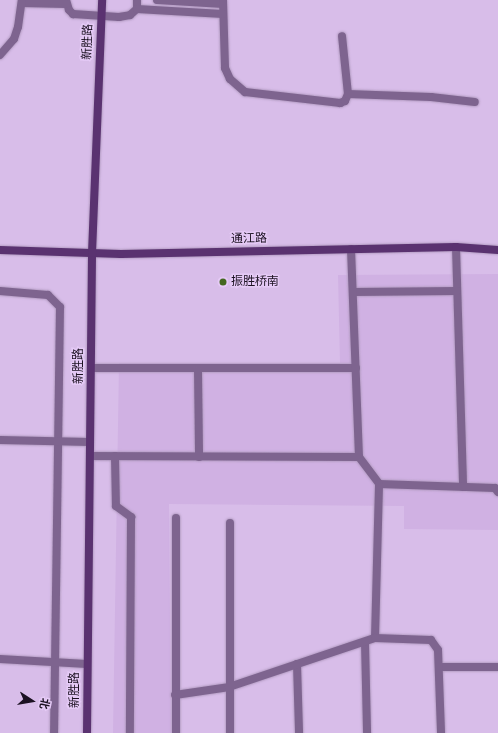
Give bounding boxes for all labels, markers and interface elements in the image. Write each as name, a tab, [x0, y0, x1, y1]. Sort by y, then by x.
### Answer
street label: 新胜路	[80, 24, 96, 60]
street label: 通江路	[231, 231, 267, 247]
place label: 振胜桥南	[231, 275, 279, 289]
marker: 振胜桥南	[218, 277, 228, 287]
street label: 新胜路	[72, 348, 86, 384]
street label: 新胜路	[68, 672, 82, 708]
north arrow	[12, 681, 52, 721]
text: 北	[37, 697, 52, 710]

